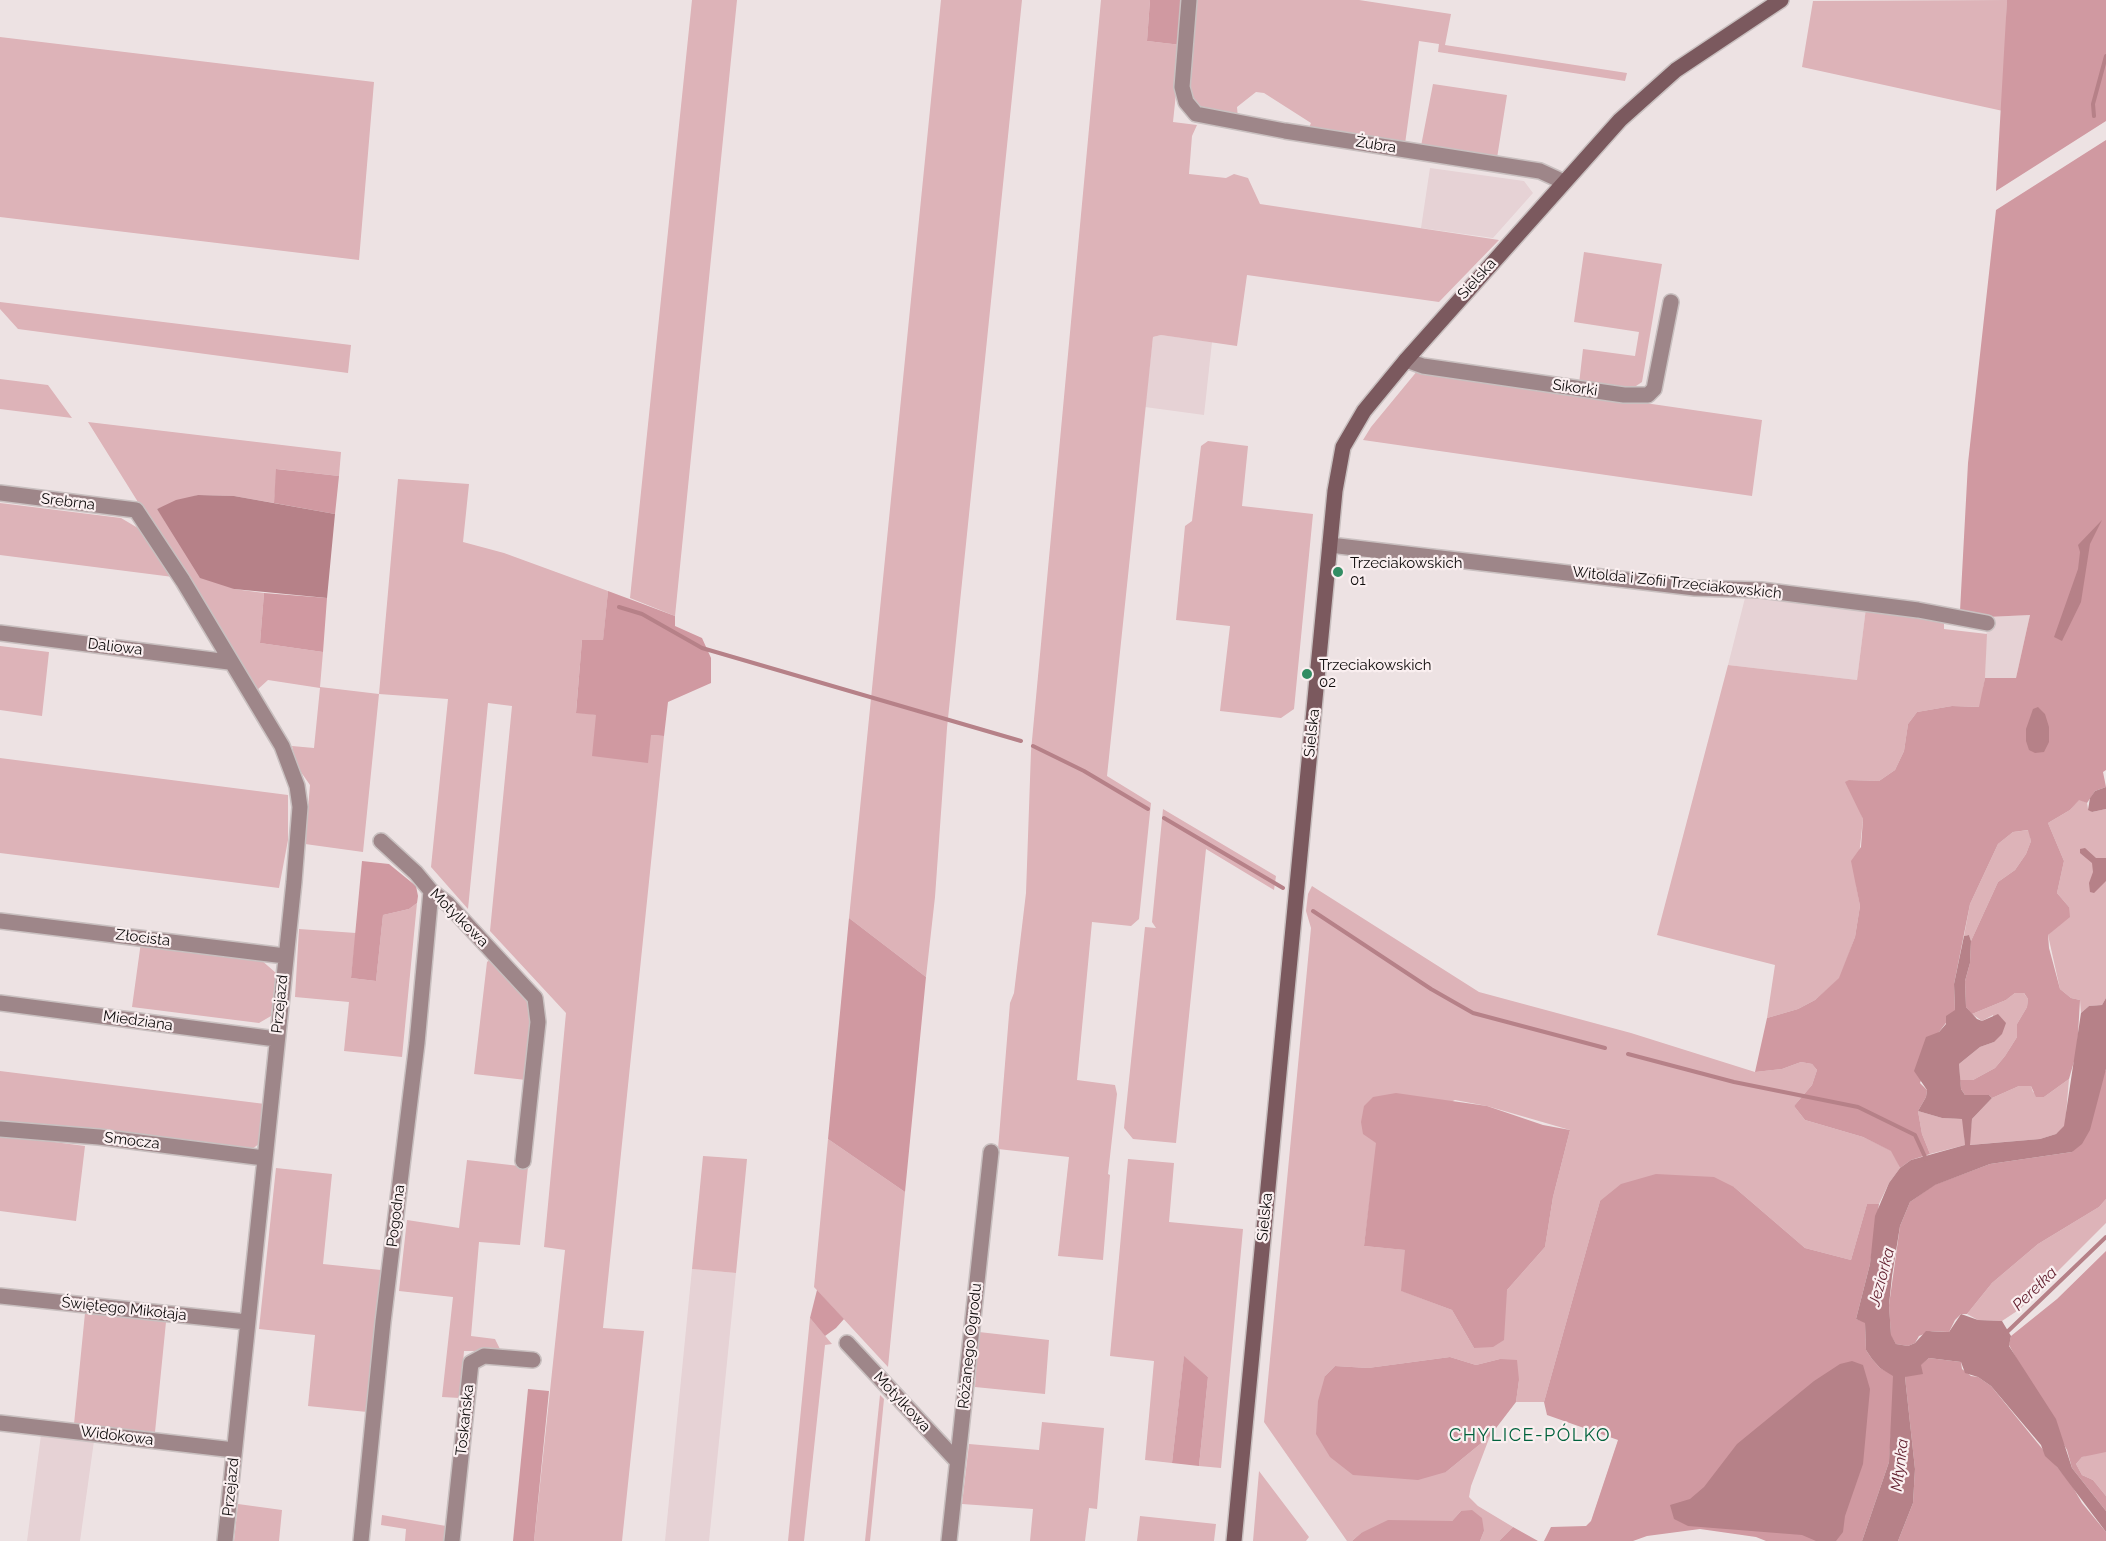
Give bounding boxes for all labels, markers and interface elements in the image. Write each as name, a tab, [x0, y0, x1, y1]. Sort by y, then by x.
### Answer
street label: Żubra	[1354, 133, 1398, 157]
street label: Sielska	[1454, 255, 1500, 303]
street label: Sikorki	[1551, 376, 1599, 400]
street label: Srebrna	[40, 490, 96, 514]
place label: Trzeciakowskich 01	[1350, 554, 1462, 589]
street label: Witolda i Zofii Trzeciakowskich	[1571, 563, 1783, 603]
marker: Trzeciakowskich 01	[1331, 565, 1345, 579]
street label: Daliowa	[87, 635, 143, 659]
place label: Trzeciakowskich 02	[1319, 656, 1431, 691]
marker: Trzeciakowskich 02	[1300, 667, 1314, 681]
street label: Sielska	[1301, 708, 1323, 758]
street label: Motylkowa	[426, 885, 492, 951]
street label: Złocista	[115, 926, 171, 950]
street label: Przejazd	[268, 974, 292, 1034]
street label: Miedziana	[102, 1007, 174, 1035]
street label: Smocza	[103, 1129, 161, 1153]
street label: Pogodna	[383, 1184, 409, 1248]
street label: Sielska	[1254, 1192, 1276, 1242]
water label: Jeziorka	[1865, 1246, 1899, 1308]
water label: Perełka	[2009, 1263, 2061, 1315]
street label: Różanego Ogrodu	[954, 1282, 986, 1410]
street label: Świętego Mikołaja	[61, 1293, 187, 1325]
street label: Motylkowa	[870, 1368, 934, 1436]
street label: Toskańska	[452, 1383, 478, 1457]
street label: Widokowa	[79, 1423, 155, 1449]
district label: CHYLICE-PÓLKO	[1449, 1425, 1611, 1447]
water label: Młynka	[1887, 1438, 1913, 1492]
street label: Przejazd	[219, 1457, 243, 1517]

